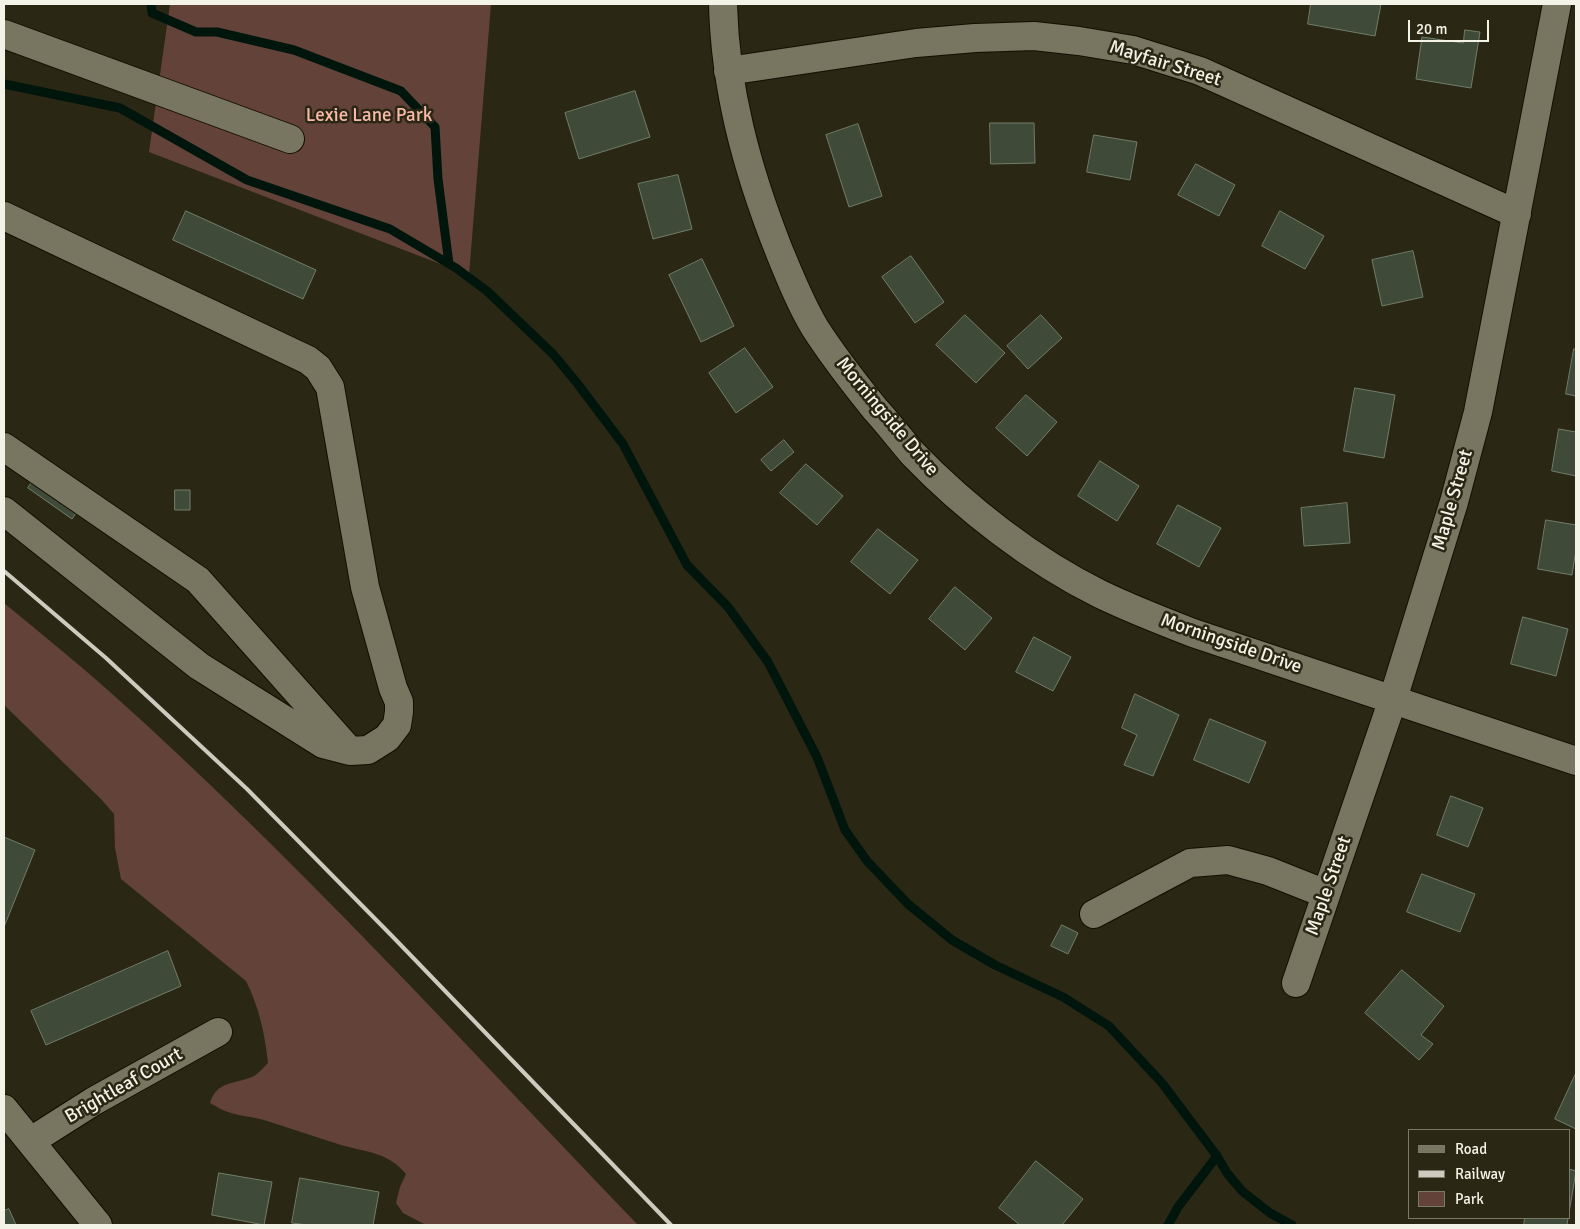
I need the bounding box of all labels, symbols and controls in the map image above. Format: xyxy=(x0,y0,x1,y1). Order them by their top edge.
scale bar xyxy=(1410,10,1491,42)
text: 20 m xyxy=(1416,20,1447,38)
street label: Mayfair Street xyxy=(1106,36,1224,92)
park label: Lexie Lane Park xyxy=(306,105,432,127)
street label: Morningside Drive xyxy=(831,353,943,481)
street label: Maple Street xyxy=(1428,447,1478,553)
street label: Morningside Drive xyxy=(1157,609,1305,679)
street label: Maple Street xyxy=(1301,833,1357,939)
street label: Brightleaf Court xyxy=(61,1043,187,1129)
legend xyxy=(1408,1129,1570,1219)
text: Road xyxy=(1455,1140,1487,1158)
text: Railway xyxy=(1455,1165,1505,1183)
text: Park xyxy=(1455,1190,1484,1208)

